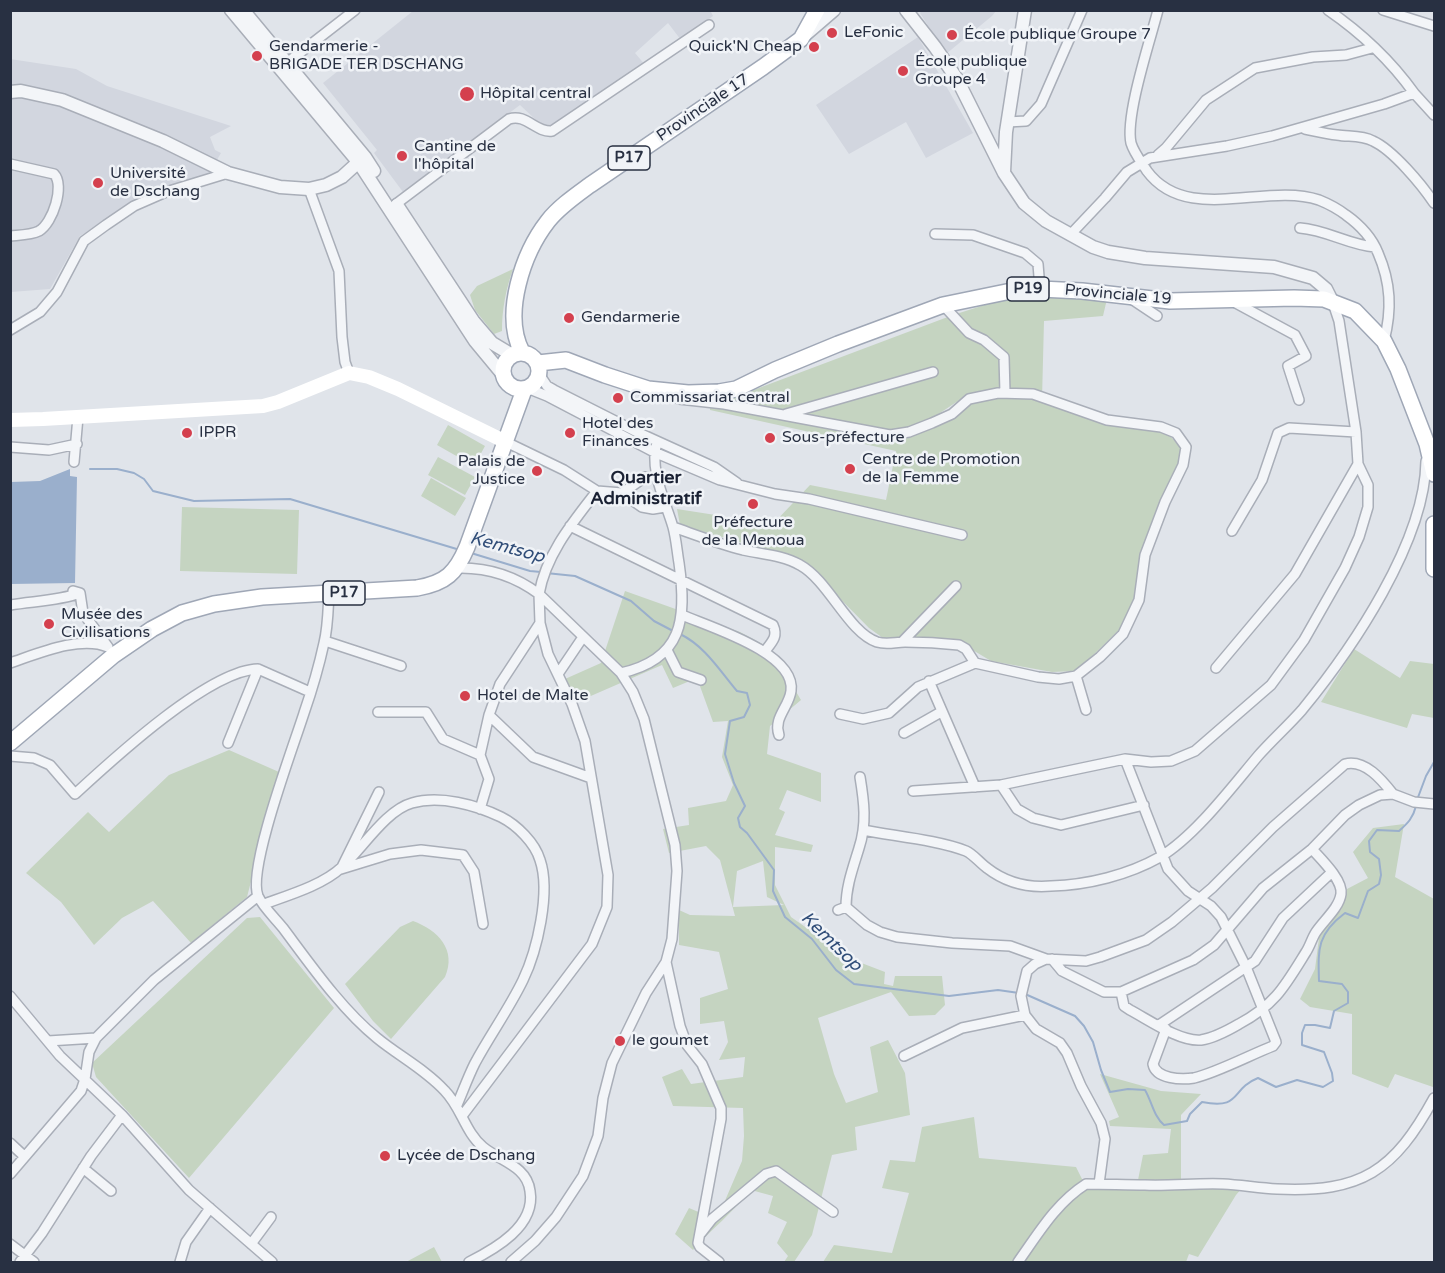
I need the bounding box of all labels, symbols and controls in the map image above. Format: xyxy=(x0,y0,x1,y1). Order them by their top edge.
place label: LeFonic xyxy=(844,23,903,43)
place label: École publique Groupe 7 xyxy=(964,25,1151,45)
marker: LeFonic xyxy=(825,26,839,40)
marker: École publique Groupe 7 xyxy=(945,28,959,42)
place label: Gendarmerie - BRIGADE TER DSCHANG xyxy=(269,37,464,75)
place label: Quick'N Cheap xyxy=(689,37,802,57)
marker: Quick'N Cheap xyxy=(807,40,821,54)
marker: Gendarmerie - BRIGADE TER DSCHANG xyxy=(250,49,264,63)
place label: École publique Groupe 4 xyxy=(915,52,1027,90)
marker: École publique Groupe 4 xyxy=(896,64,910,78)
street label: Provinciale 17 xyxy=(653,70,753,146)
place label: Hôpital central xyxy=(480,84,591,104)
marker: Hôpital central xyxy=(458,85,476,103)
place label: Cantine de l'hôpital xyxy=(414,137,496,175)
road number: P17 xyxy=(608,146,650,170)
marker: Cantine de l'hôpital xyxy=(395,149,409,163)
place label: Université de Dschang xyxy=(110,164,200,202)
marker: Université de Dschang xyxy=(91,176,105,190)
road number: P19 xyxy=(1007,277,1049,301)
street label: Provinciale 19 xyxy=(1064,281,1172,309)
place label: Gendarmerie xyxy=(581,308,680,328)
marker: Gendarmerie xyxy=(562,311,576,325)
place label: Commissariat central xyxy=(630,388,790,408)
marker: Commissariat central xyxy=(611,391,625,405)
place label: Hotel des Finances xyxy=(582,414,654,452)
place label: IPPR xyxy=(199,423,236,443)
marker: IPPR xyxy=(180,426,194,440)
marker: Hotel des Finances xyxy=(563,426,577,440)
place label: Sous-préfecture xyxy=(782,428,905,448)
marker: Sous-préfecture xyxy=(763,431,777,445)
place label: Centre de Promotion de la Femme xyxy=(862,450,1020,488)
place label: Palais de Justice xyxy=(458,452,525,490)
marker: Centre de Promotion de la Femme xyxy=(843,462,857,476)
marker: Palais de Justice xyxy=(530,464,544,478)
district label: Quartier Administratif xyxy=(590,467,702,510)
marker: Préfecture de la Menoua xyxy=(746,497,760,511)
place label: Préfecture de la Menoua xyxy=(702,513,804,551)
water label: Kemtsop xyxy=(467,528,547,568)
road number: P17 xyxy=(323,581,365,605)
place label: Musée des Civilisations xyxy=(61,605,150,643)
marker: Musée des Civilisations xyxy=(42,617,56,631)
place label: Hotel de Malte xyxy=(477,686,589,706)
marker: Hotel de Malte xyxy=(458,689,472,703)
water label: Kemtsop xyxy=(796,908,866,976)
place label: le goumet xyxy=(632,1031,709,1051)
marker: le goumet xyxy=(613,1034,627,1048)
place label: Lycée de Dschang xyxy=(397,1146,535,1166)
marker: Lycée de Dschang xyxy=(378,1149,392,1163)

